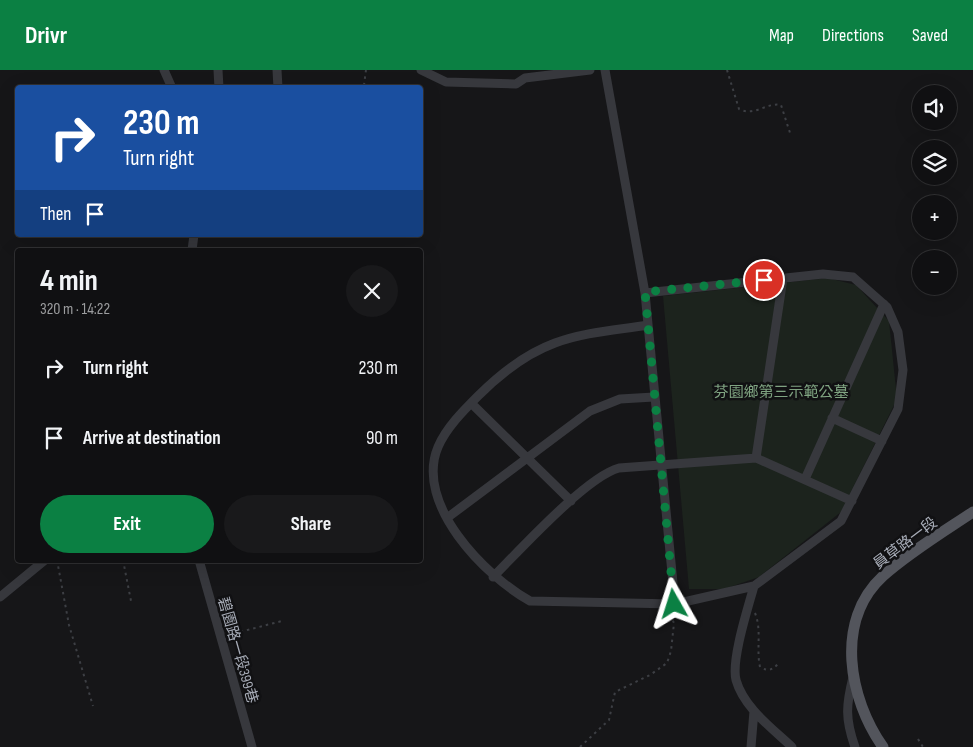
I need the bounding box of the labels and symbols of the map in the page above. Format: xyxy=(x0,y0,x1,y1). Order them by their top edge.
pin xyxy=(743,259,785,301)
park label: 芬園鄉第三示範公墓 xyxy=(713,383,849,402)
street label: 員草路一段 xyxy=(870,513,941,574)
position arrow xyxy=(647,577,699,629)
street label: 碧園路一段399巷 xyxy=(213,595,262,705)

